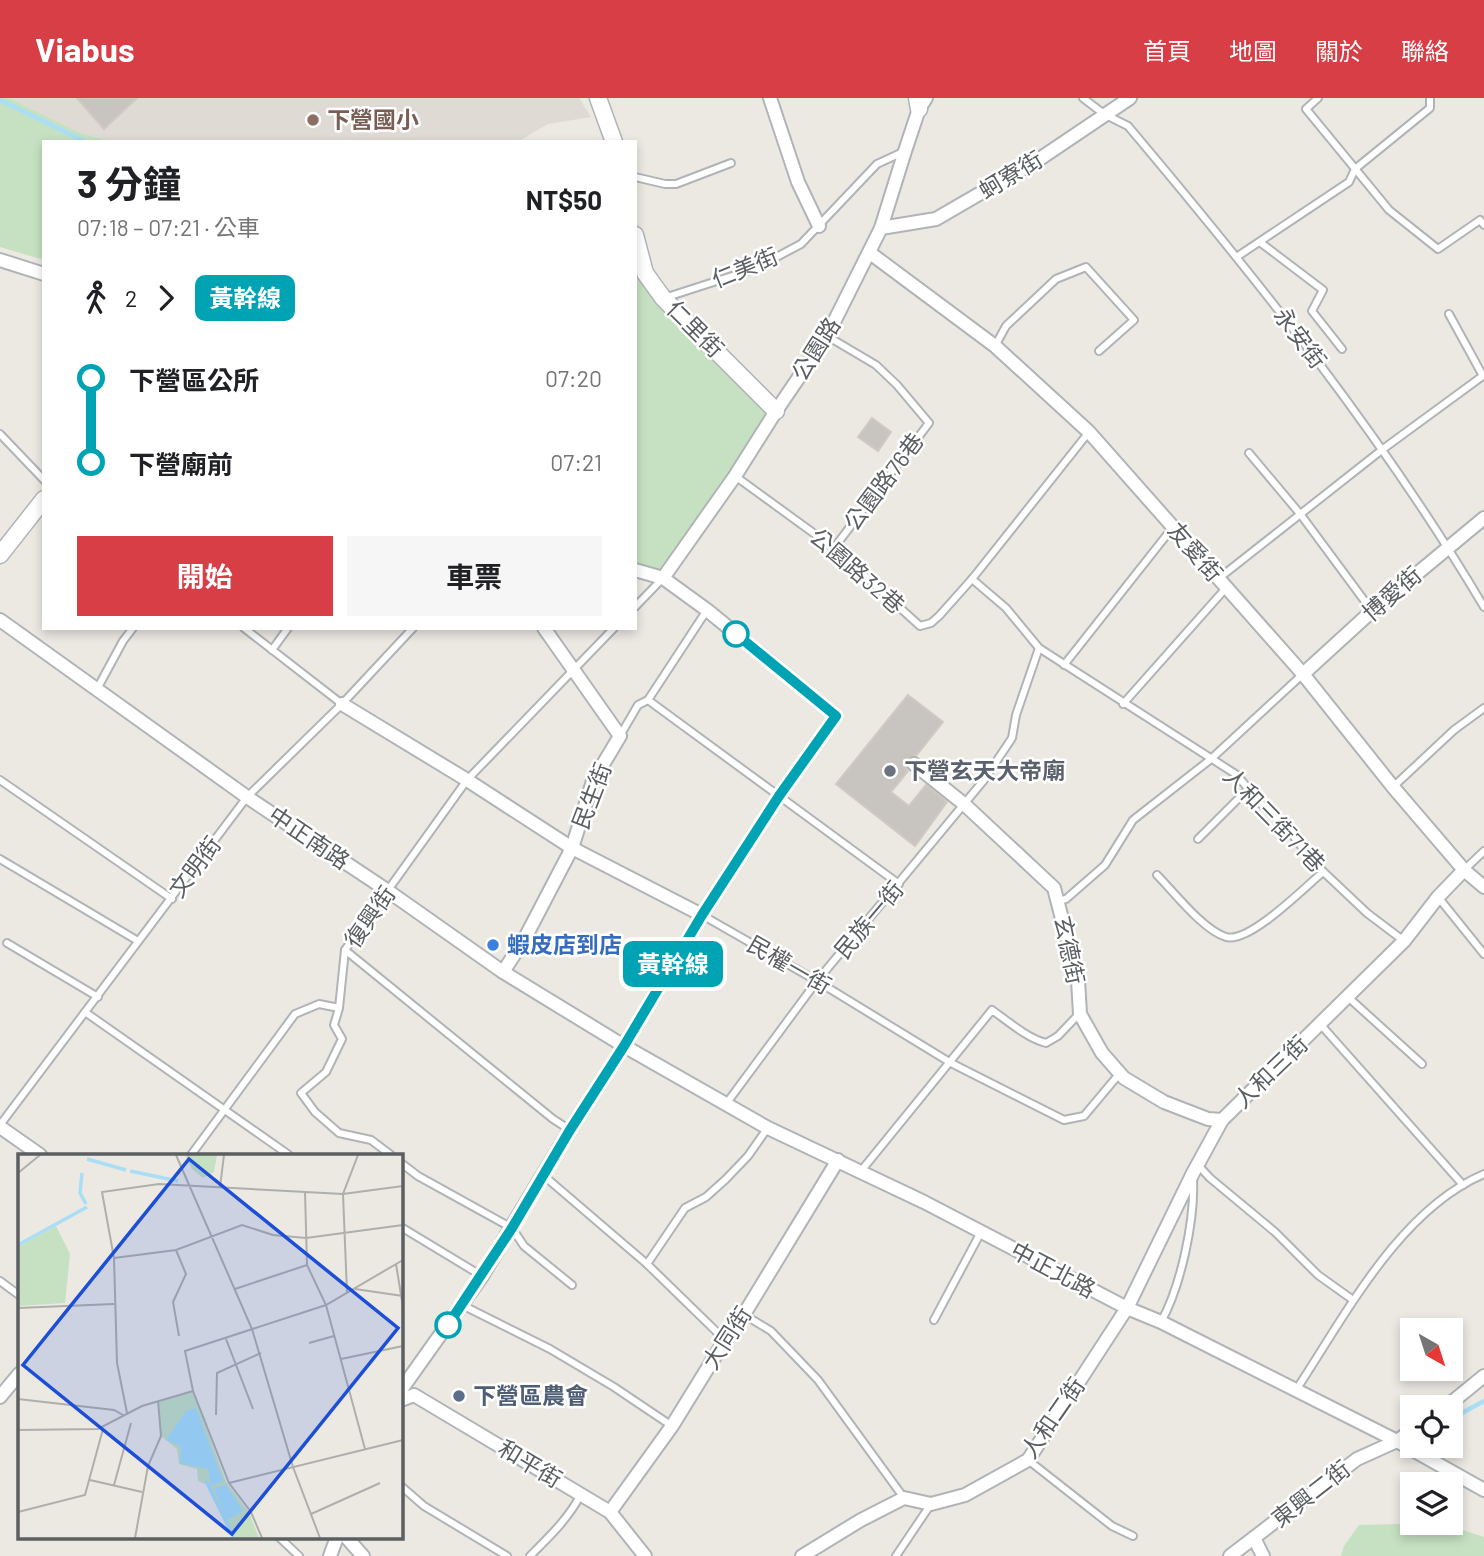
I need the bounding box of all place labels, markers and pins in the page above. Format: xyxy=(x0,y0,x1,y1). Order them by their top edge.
place label: 下營國小 xyxy=(327,105,419,133)
marker: 下營國小 xyxy=(305,112,321,128)
unlabelled marker xyxy=(723,621,749,647)
place label: 下營玄天大帝廟 xyxy=(904,756,1065,784)
marker: 下營玄天大帝廟 xyxy=(882,763,898,779)
place label: 蝦皮店到店 xyxy=(507,930,622,958)
marker: 蝦皮店到店 xyxy=(485,937,501,953)
unlabelled marker xyxy=(435,1312,461,1338)
place label: 下營區農會 xyxy=(473,1381,588,1409)
marker: 下營區農會 xyxy=(451,1388,467,1404)

